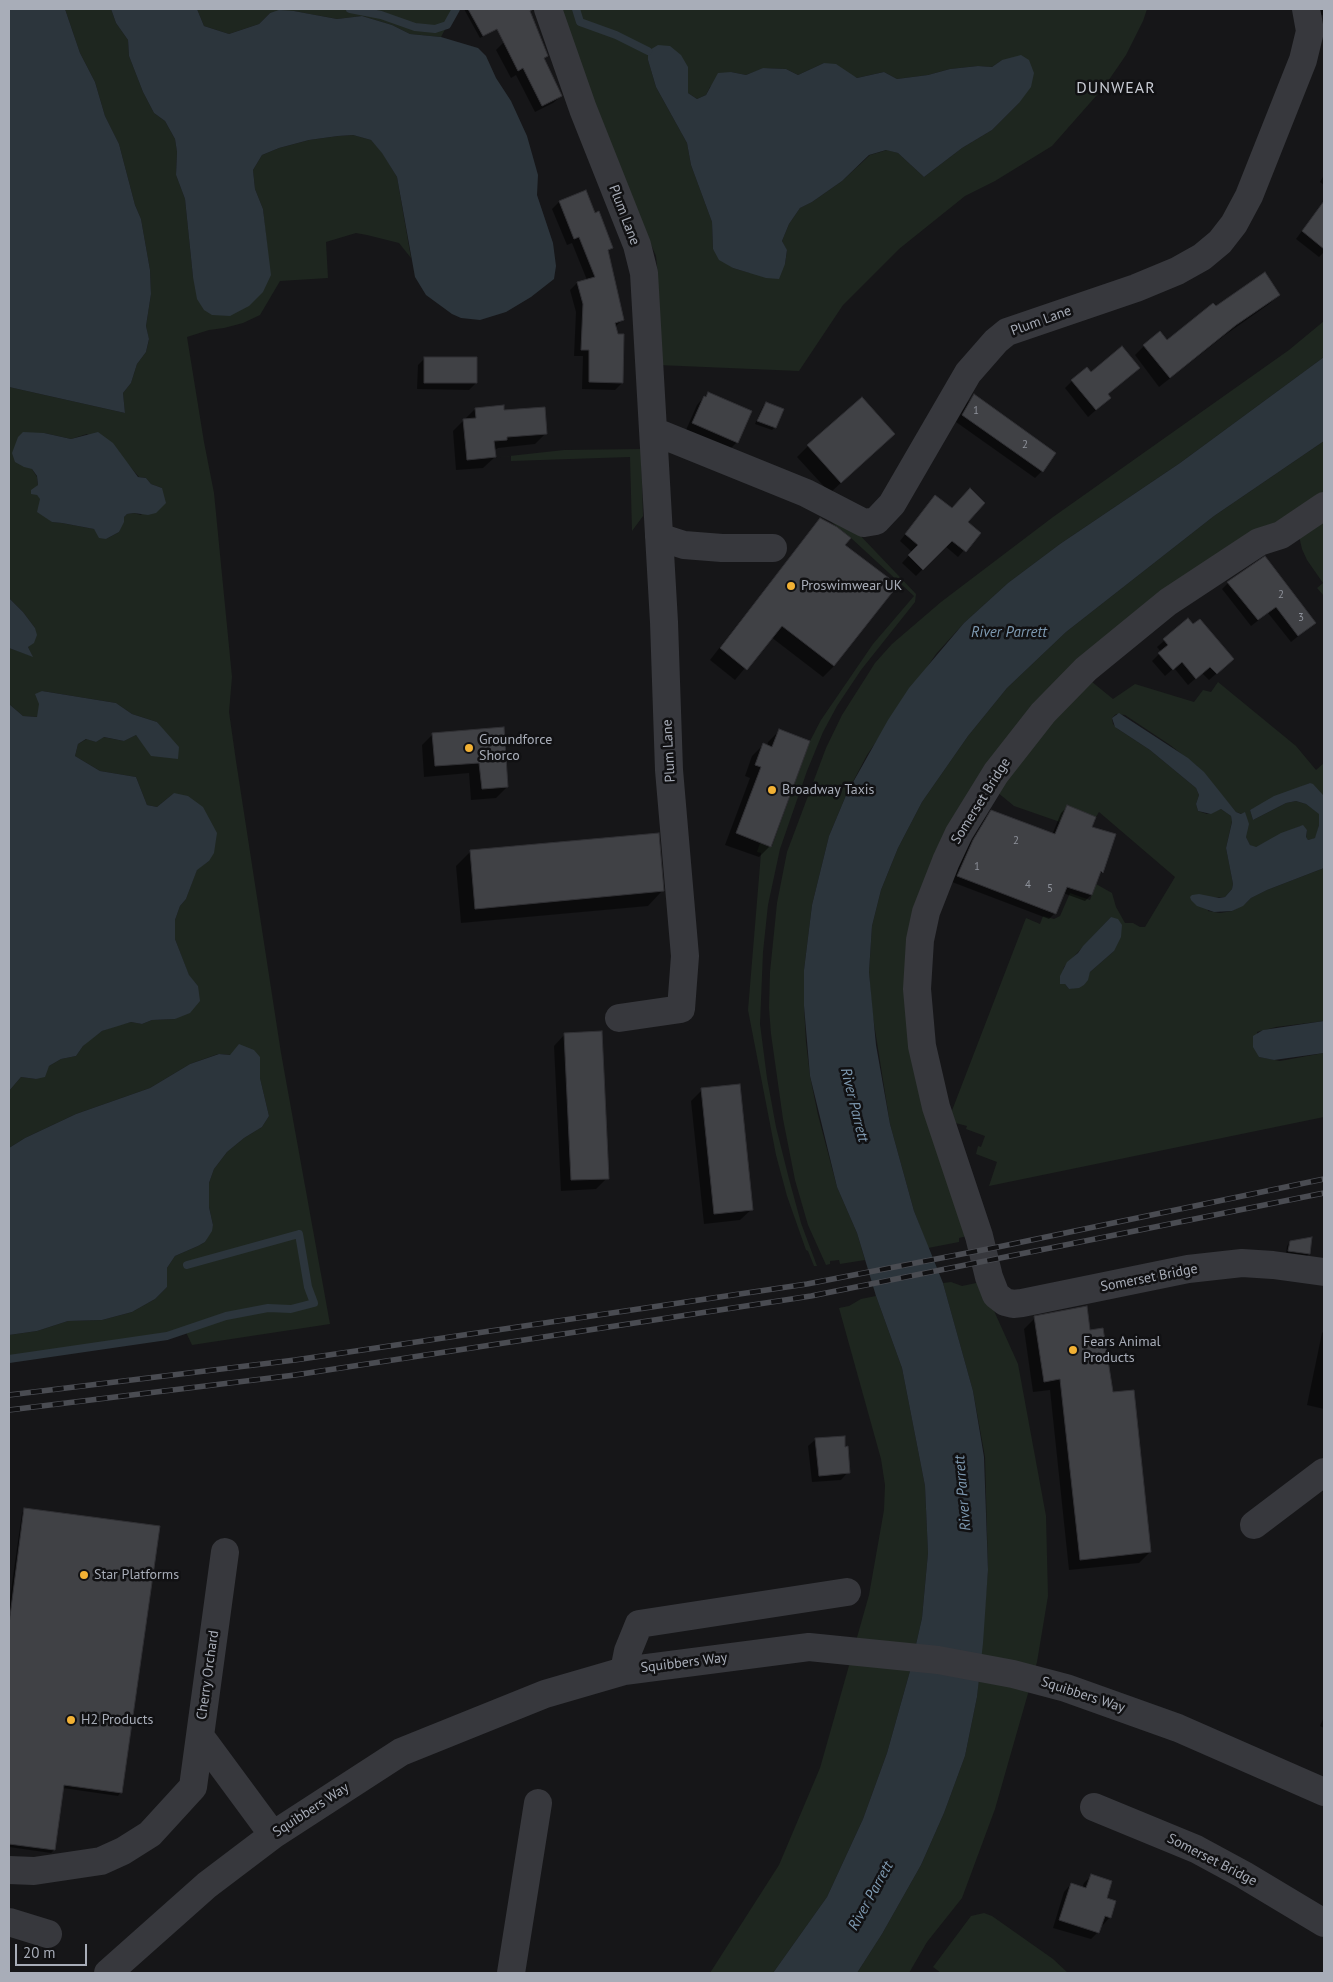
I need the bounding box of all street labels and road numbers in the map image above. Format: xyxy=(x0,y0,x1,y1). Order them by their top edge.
street label: Plum Lane xyxy=(605,182,643,248)
street label: Plum Lane xyxy=(1008,302,1074,340)
street label: Plum Lane xyxy=(659,719,679,783)
street label: Somerset Bridge xyxy=(948,755,1014,847)
street label: Somerset Bridge xyxy=(1099,1260,1199,1296)
street label: Cherry Orchard xyxy=(193,1629,223,1721)
street label: Squibbers Way xyxy=(640,1649,728,1677)
street label: Squibbers Way xyxy=(1039,1674,1127,1716)
street label: Squibbers Way xyxy=(270,1779,352,1841)
street label: Somerset Bridge xyxy=(1164,1830,1260,1890)

